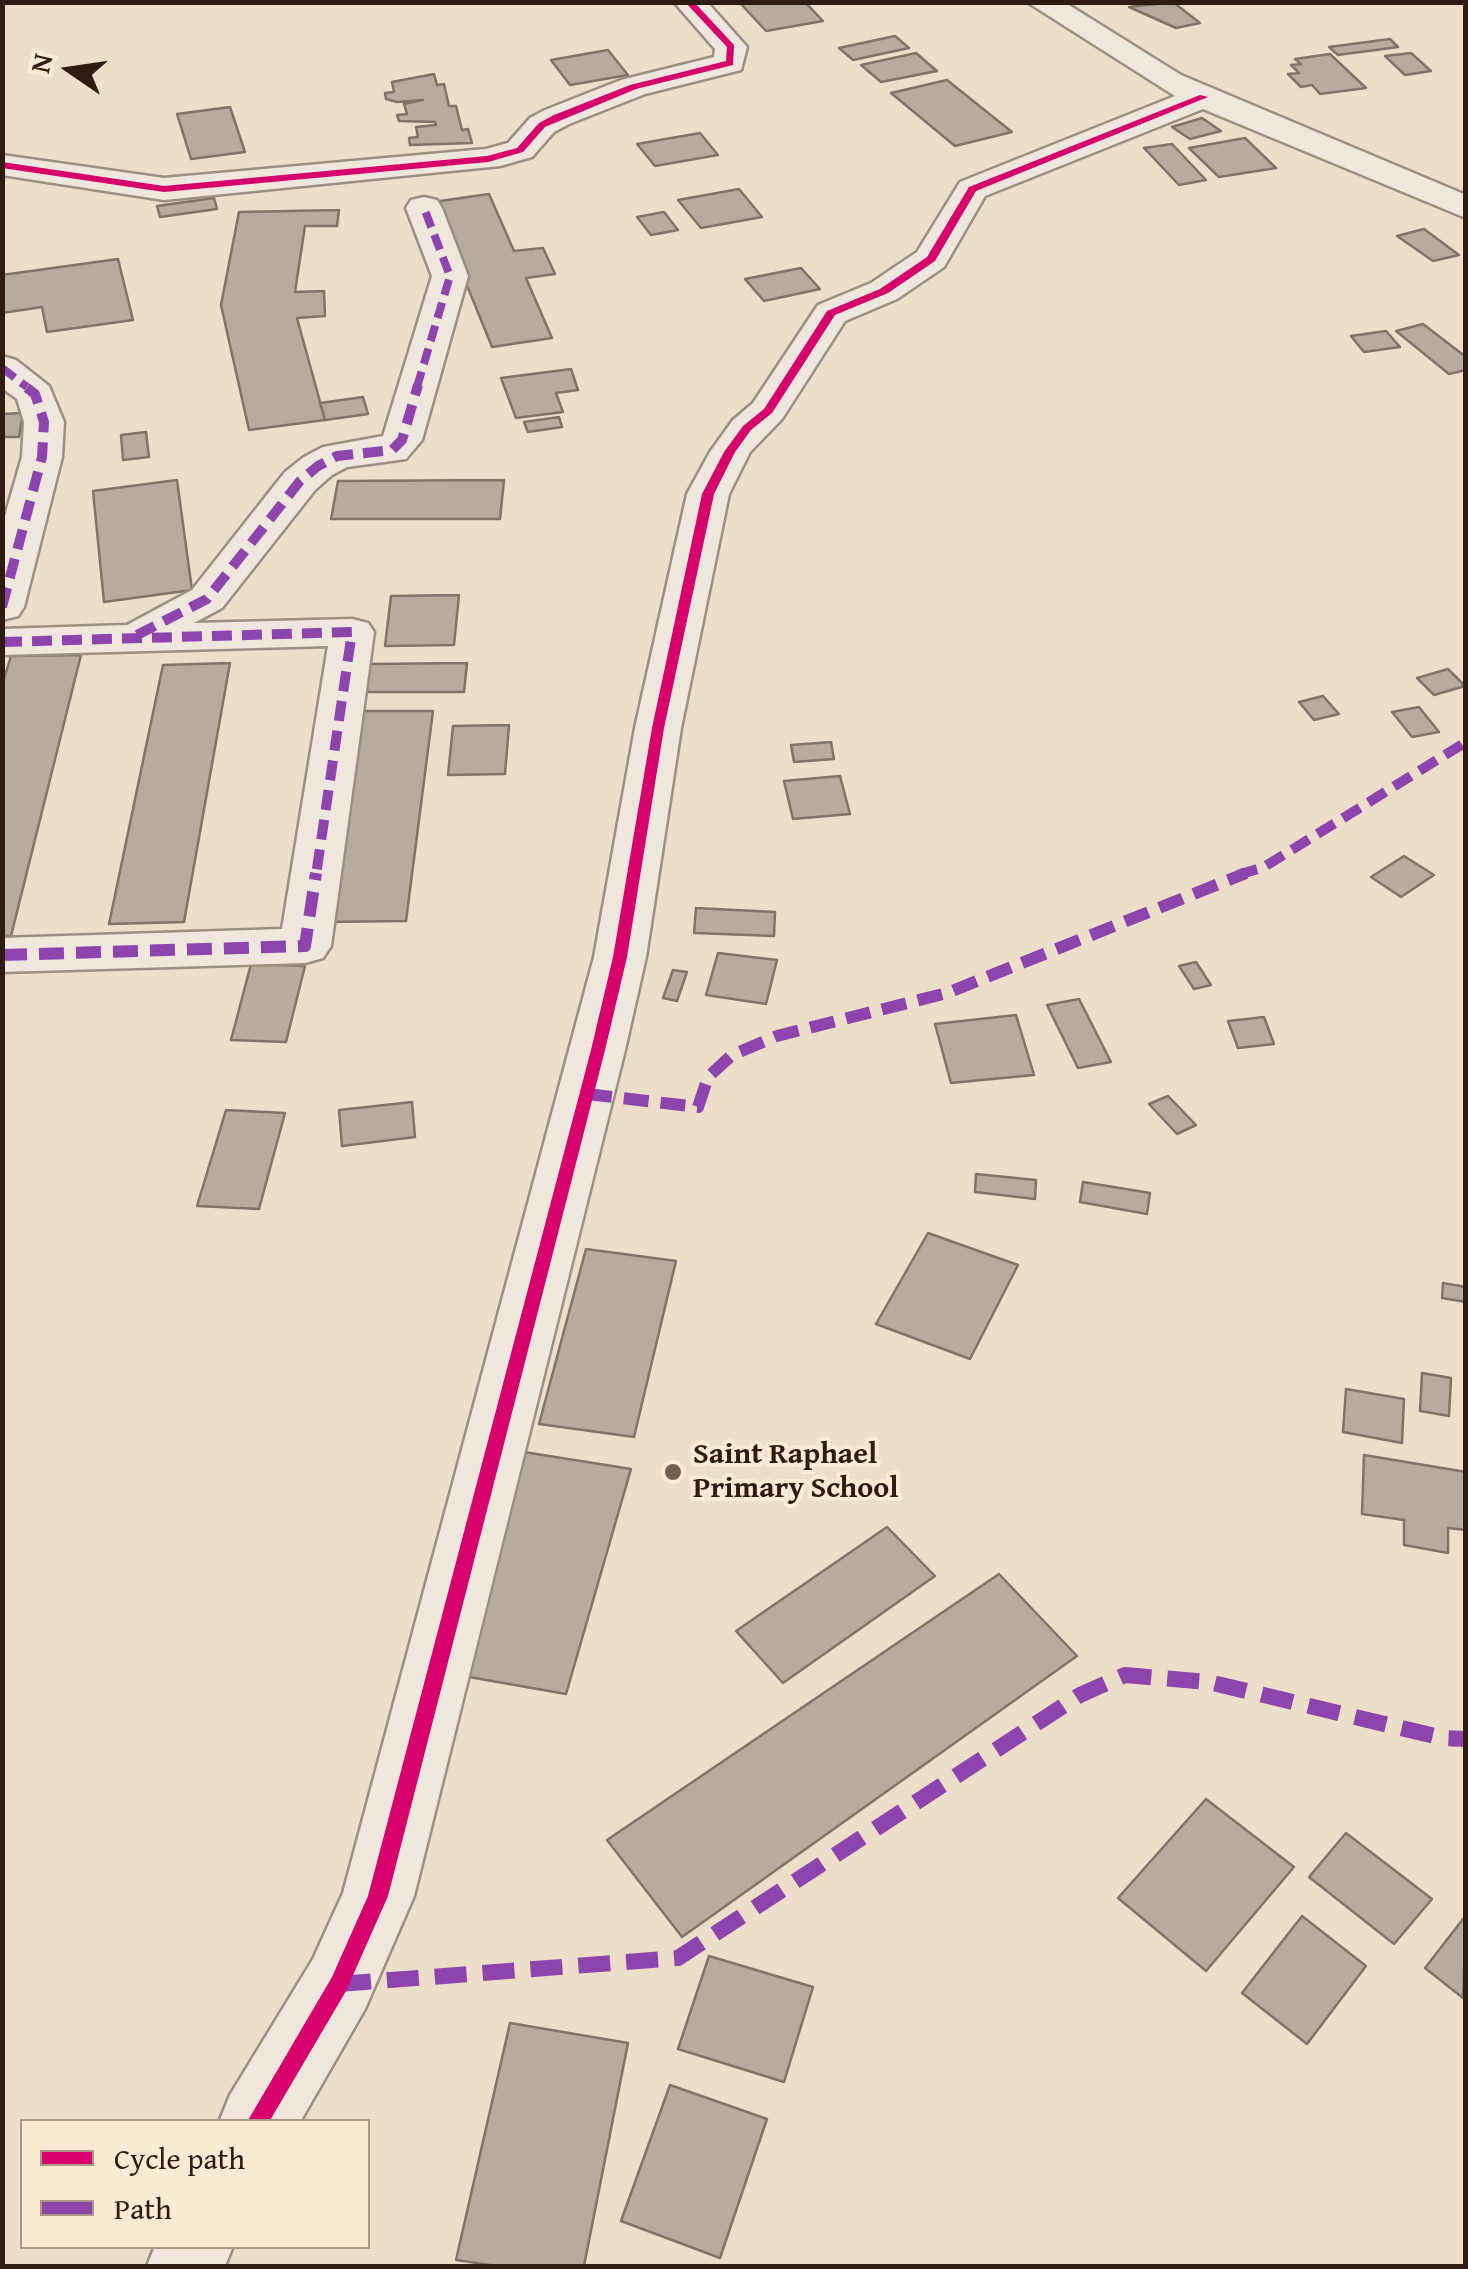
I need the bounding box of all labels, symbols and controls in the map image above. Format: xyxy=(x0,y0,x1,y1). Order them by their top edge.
north arrow xyxy=(20,20,120,120)
text: N xyxy=(18,49,62,77)
place label: Saint Raphael Primary School xyxy=(693,1437,898,1508)
marker: Saint Raphael Primary School xyxy=(662,1461,684,1483)
legend xyxy=(20,2119,370,2249)
text: Cycle path xyxy=(114,2136,245,2180)
text: Path xyxy=(114,2186,172,2230)

